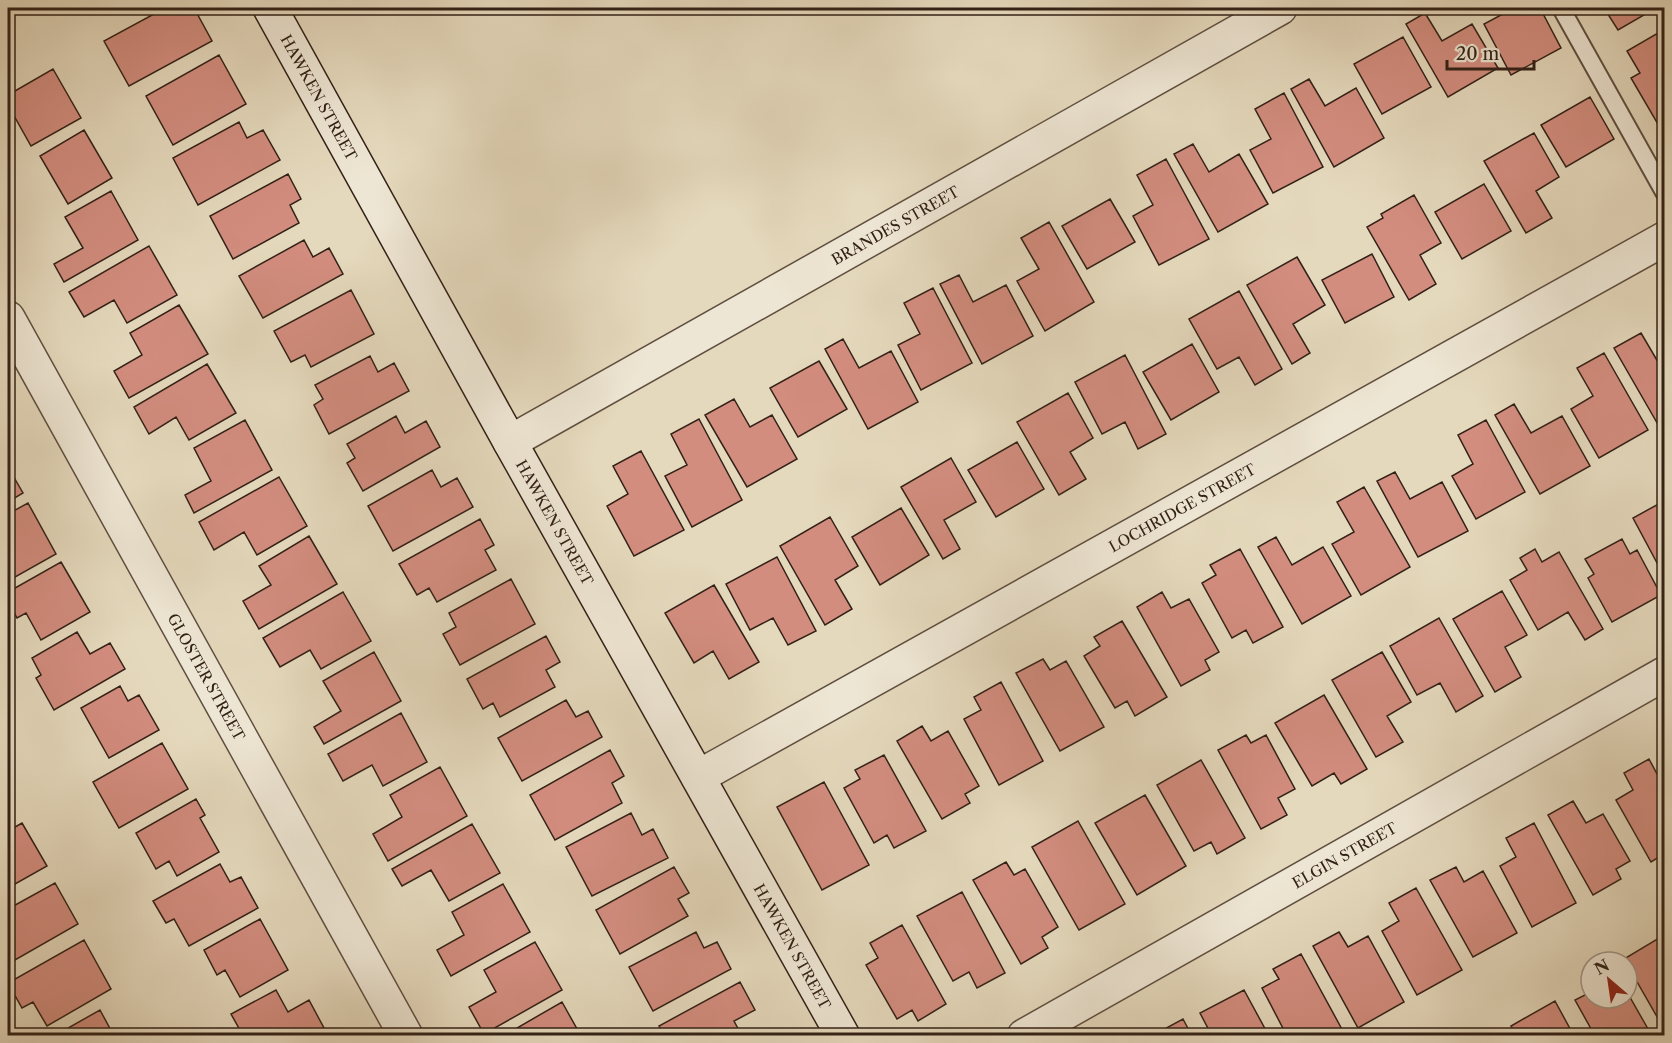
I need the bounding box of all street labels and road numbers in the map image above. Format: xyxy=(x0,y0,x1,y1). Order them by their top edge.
street label: HAWKEN STREET xyxy=(277,31,362,164)
street label: BRANDES STREET xyxy=(828,181,963,268)
street label: HAWKEN STREET xyxy=(512,456,598,589)
street label: LOCHRIDGE STREET xyxy=(1105,459,1259,556)
street label: GLOSTER STREET xyxy=(164,610,250,744)
street label: ELGIN STREET xyxy=(1289,817,1401,892)
street label: HAWKEN STREET xyxy=(750,880,836,1013)

